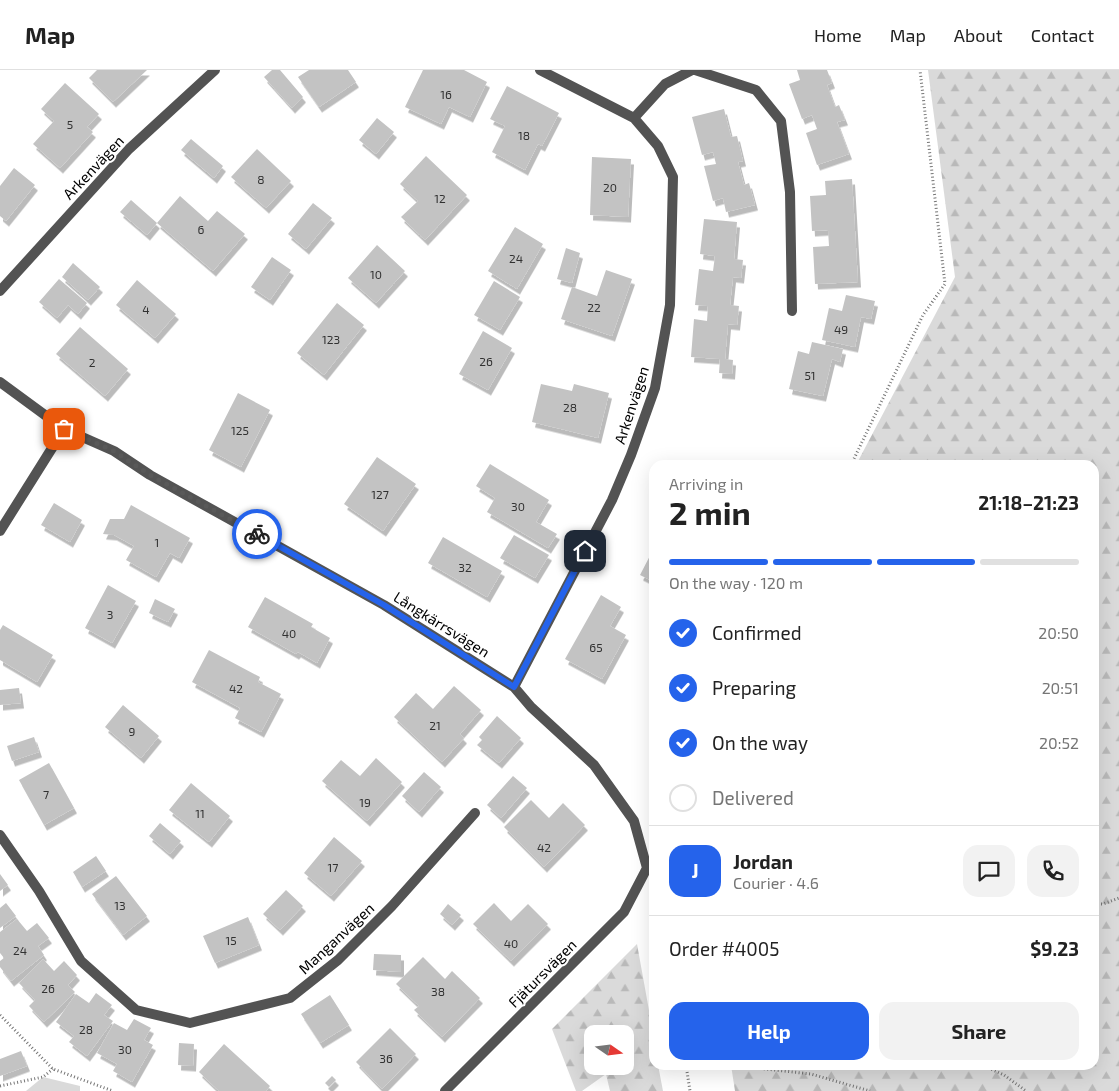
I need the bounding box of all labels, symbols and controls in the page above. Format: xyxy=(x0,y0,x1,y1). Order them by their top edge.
text: Map xyxy=(25,20,75,49)
text: Home xyxy=(814,24,862,46)
text: Map xyxy=(890,24,926,46)
text: About xyxy=(954,24,1003,46)
text: Contact xyxy=(1031,24,1094,46)
house number: 16 xyxy=(440,87,452,101)
house number: 5 xyxy=(67,117,73,131)
house number: 18 xyxy=(518,128,530,142)
street label: Arkenvägen xyxy=(59,131,127,203)
house number: 8 xyxy=(257,172,265,186)
house number: 20 xyxy=(603,180,617,194)
house number: 12 xyxy=(434,191,446,205)
house number: 6 xyxy=(198,222,205,236)
house number: 24 xyxy=(509,251,523,265)
house number: 10 xyxy=(370,267,382,281)
house number: 22 xyxy=(587,300,601,314)
house number: 4 xyxy=(142,302,150,316)
house number: 49 xyxy=(834,322,848,336)
house number: 123 xyxy=(322,332,340,346)
house number: 26 xyxy=(479,354,493,368)
house number: 2 xyxy=(89,355,96,369)
street label: Arkenvägen xyxy=(610,364,652,446)
house number: 51 xyxy=(804,368,816,382)
house number: 28 xyxy=(563,400,577,414)
pin xyxy=(43,408,85,450)
icon: bag xyxy=(50,415,78,443)
house number: 125 xyxy=(231,423,249,437)
text: Arriving in xyxy=(669,474,743,493)
house number: 127 xyxy=(371,487,389,501)
text: 21:18–21:23 xyxy=(978,491,1079,514)
text: 2 min xyxy=(669,493,751,531)
house number: 30 xyxy=(511,499,525,513)
courier xyxy=(232,509,282,559)
icon: bike xyxy=(243,520,271,548)
pin xyxy=(564,530,606,572)
house number: 1 xyxy=(155,535,159,549)
icon: home xyxy=(571,537,599,565)
house number: 32 xyxy=(458,560,472,574)
text: On the way · 120 m xyxy=(669,573,803,592)
street label: Långkärrsvägen xyxy=(391,587,493,661)
house number: 3 xyxy=(107,607,113,621)
icon: check xyxy=(669,619,697,647)
text: Confirmed xyxy=(712,621,802,644)
text: 20:50 xyxy=(1038,623,1079,642)
house number: 40 xyxy=(282,626,296,640)
house number: 65 xyxy=(589,640,603,654)
icon: check xyxy=(669,674,697,702)
text: Preparing xyxy=(712,676,796,699)
text: 20:51 xyxy=(1042,678,1079,697)
house number: 42 xyxy=(229,681,243,695)
house number: 21 xyxy=(429,718,441,732)
house number: 9 xyxy=(129,724,136,738)
icon: check xyxy=(669,729,697,757)
text: On the way xyxy=(712,731,808,754)
text: 20:52 xyxy=(1039,733,1079,752)
text: Delivered xyxy=(712,786,794,809)
house number: 7 xyxy=(43,787,49,801)
house number: 19 xyxy=(359,795,371,809)
house number: 11 xyxy=(195,806,205,820)
house number: 42 xyxy=(537,840,551,854)
button: chat xyxy=(963,845,1015,897)
button: phone xyxy=(1027,845,1079,897)
text: Jordan xyxy=(733,850,793,873)
text: J xyxy=(691,859,699,882)
house number: 17 xyxy=(328,860,338,874)
text: Courier · 4.6 xyxy=(733,873,819,892)
house number: 13 xyxy=(114,898,126,912)
street label: Manganvägen xyxy=(295,898,377,978)
house number: 15 xyxy=(225,933,237,947)
street label: Fjätursvägen xyxy=(504,935,581,1012)
house number: 40 xyxy=(504,936,518,950)
text: Order #4005 xyxy=(669,937,779,960)
text: $9.23 xyxy=(1030,937,1079,960)
house number: 24 xyxy=(13,943,27,957)
house number: 26 xyxy=(41,981,55,995)
house number: 38 xyxy=(431,984,445,998)
button: Help xyxy=(669,1002,869,1060)
button: Share xyxy=(879,1002,1079,1060)
house number: 28 xyxy=(79,1022,93,1036)
north arrow xyxy=(584,1025,634,1075)
map controls xyxy=(584,1025,634,1075)
house number: 30 xyxy=(118,1042,132,1056)
house number: 36 xyxy=(379,1051,393,1065)

